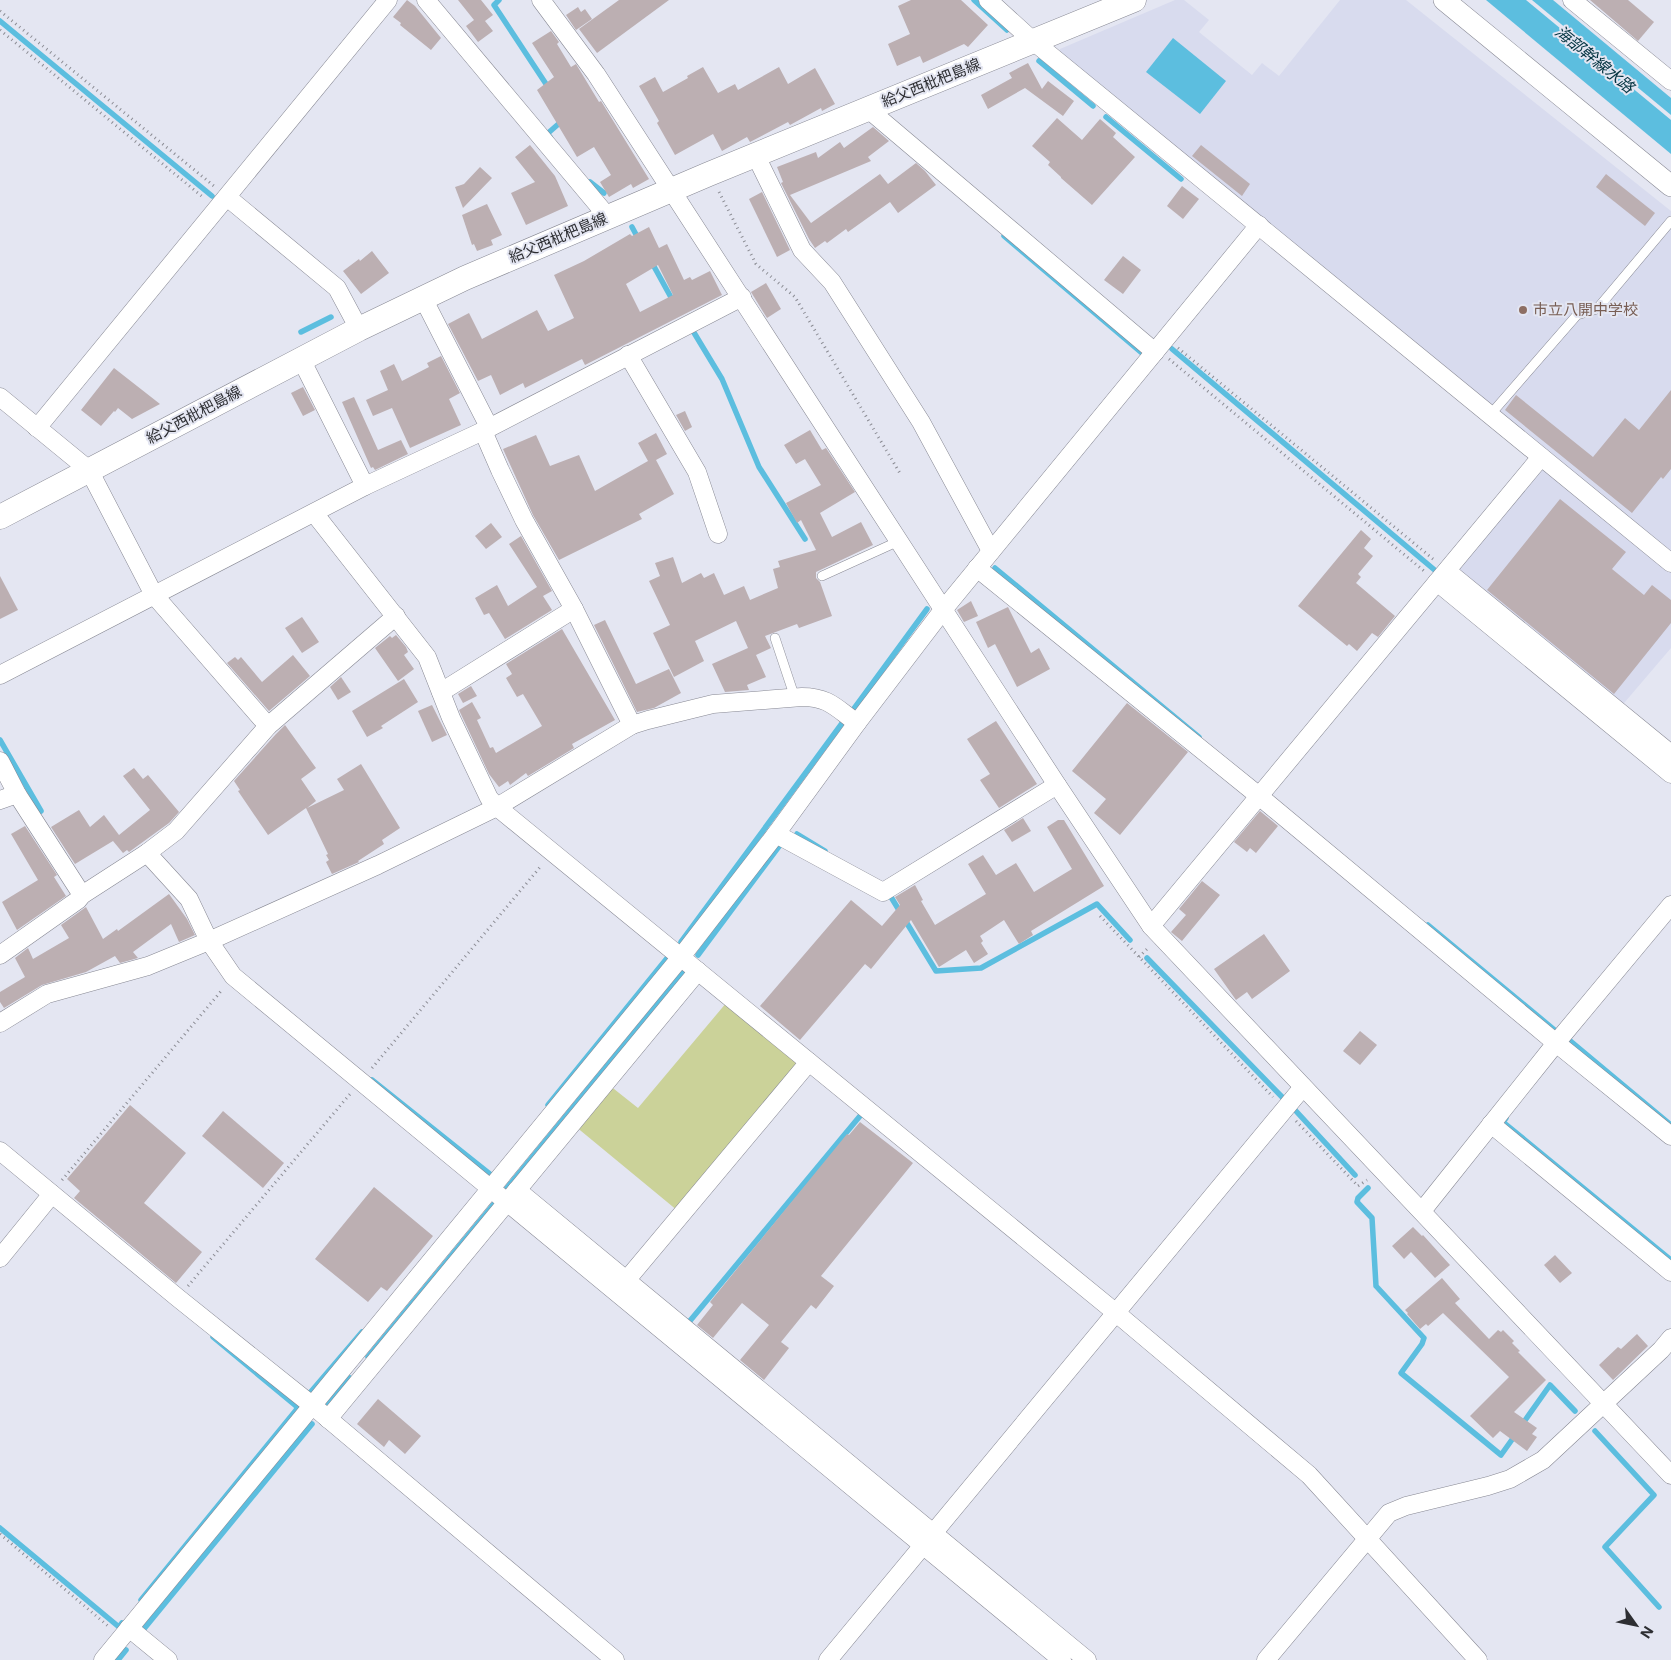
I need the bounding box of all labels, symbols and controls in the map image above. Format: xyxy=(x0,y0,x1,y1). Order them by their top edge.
water label: 海部幹線水路 xyxy=(1551,21,1640,98)
street label: 給父西枇杷島線 xyxy=(879,54,983,111)
street label: 給父西枇杷島線 xyxy=(506,208,610,267)
place label: 市立八開中学校 xyxy=(1533,300,1638,319)
marker: 市立八開中学校 xyxy=(1517,304,1529,316)
street label: 給父西枇杷島線 xyxy=(143,382,245,448)
north arrow xyxy=(1611,1600,1661,1650)
text: N xyxy=(1637,1623,1657,1641)

